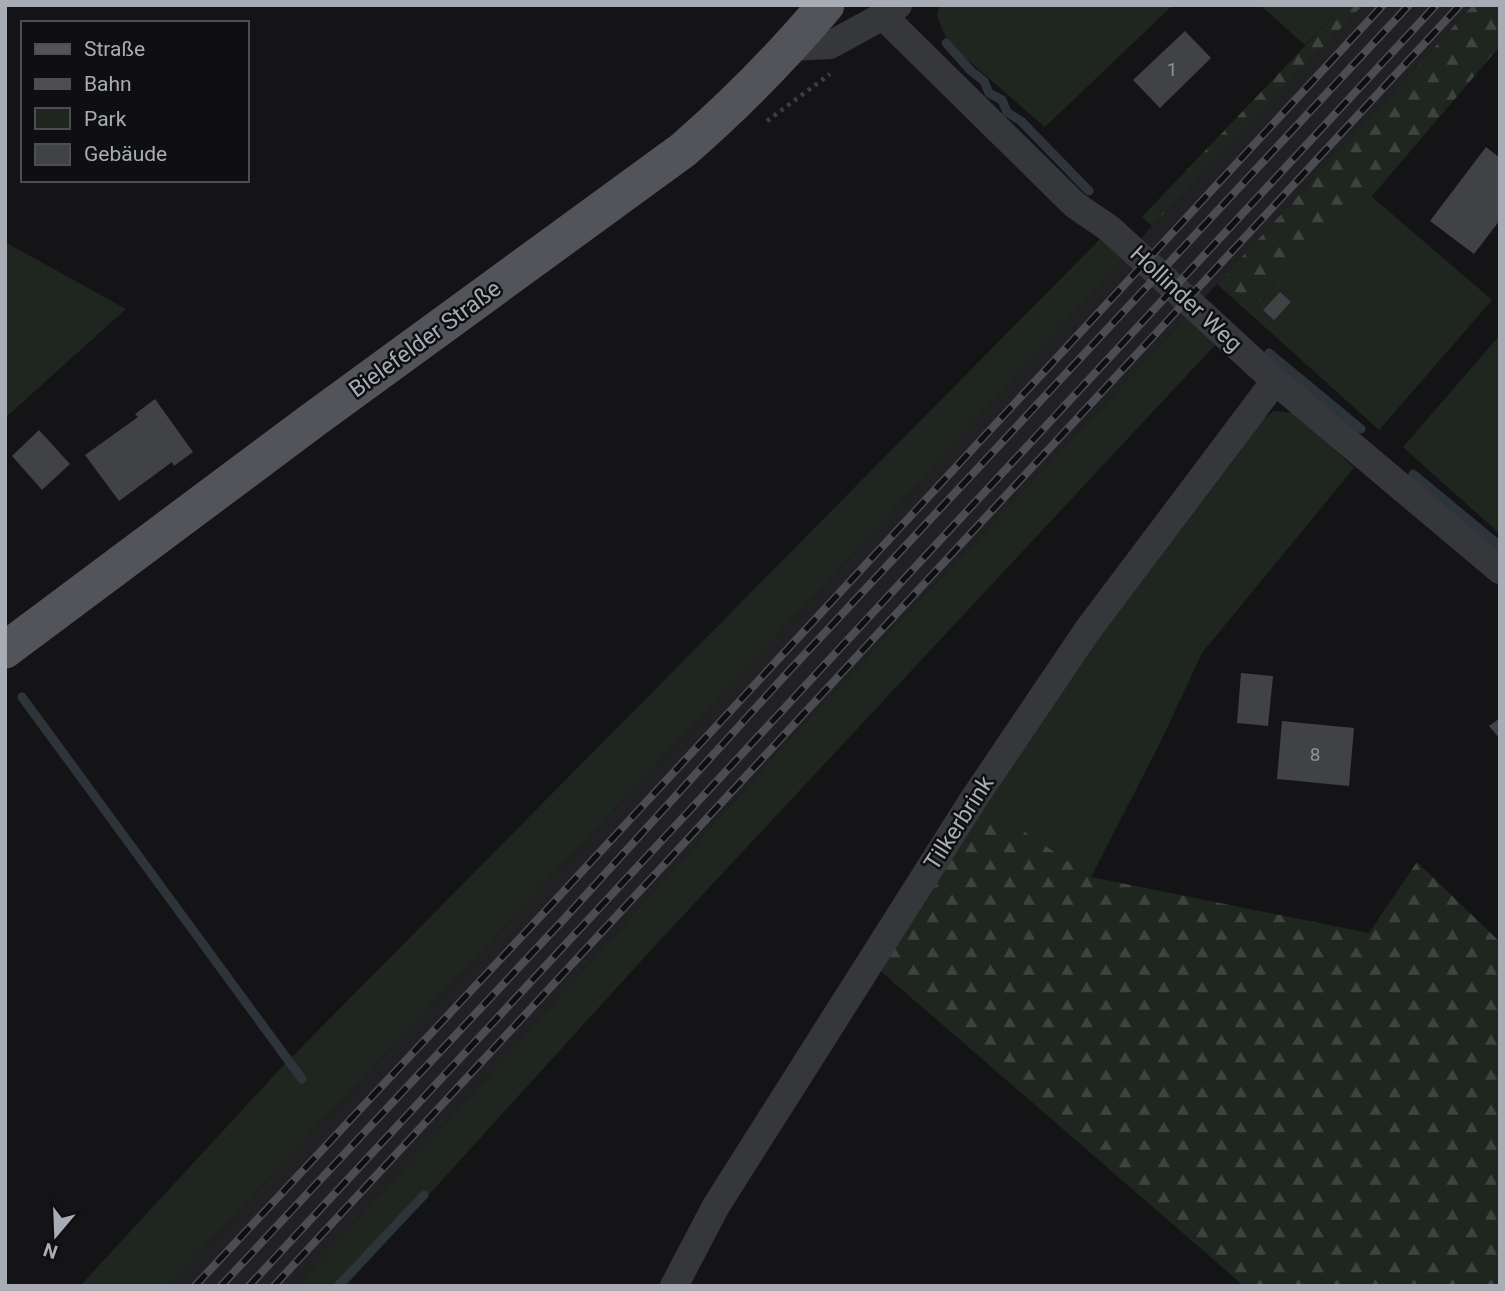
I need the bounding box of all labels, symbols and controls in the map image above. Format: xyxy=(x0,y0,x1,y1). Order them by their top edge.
legend xyxy=(21,21,248,182)
text: Straße xyxy=(84,37,145,61)
house number: 1 xyxy=(1167,58,1177,81)
text: Bahn xyxy=(84,72,132,96)
text: Park xyxy=(84,107,127,131)
text: Gebäude xyxy=(84,142,167,166)
street label: Hollinder Weg xyxy=(1125,240,1247,358)
street label: Bielefelder Straße xyxy=(344,275,506,403)
house number: 8 xyxy=(1310,743,1320,766)
street label: Tilkerbrink xyxy=(919,770,1000,875)
north arrow xyxy=(21,1200,91,1270)
text: N xyxy=(41,1238,61,1264)

